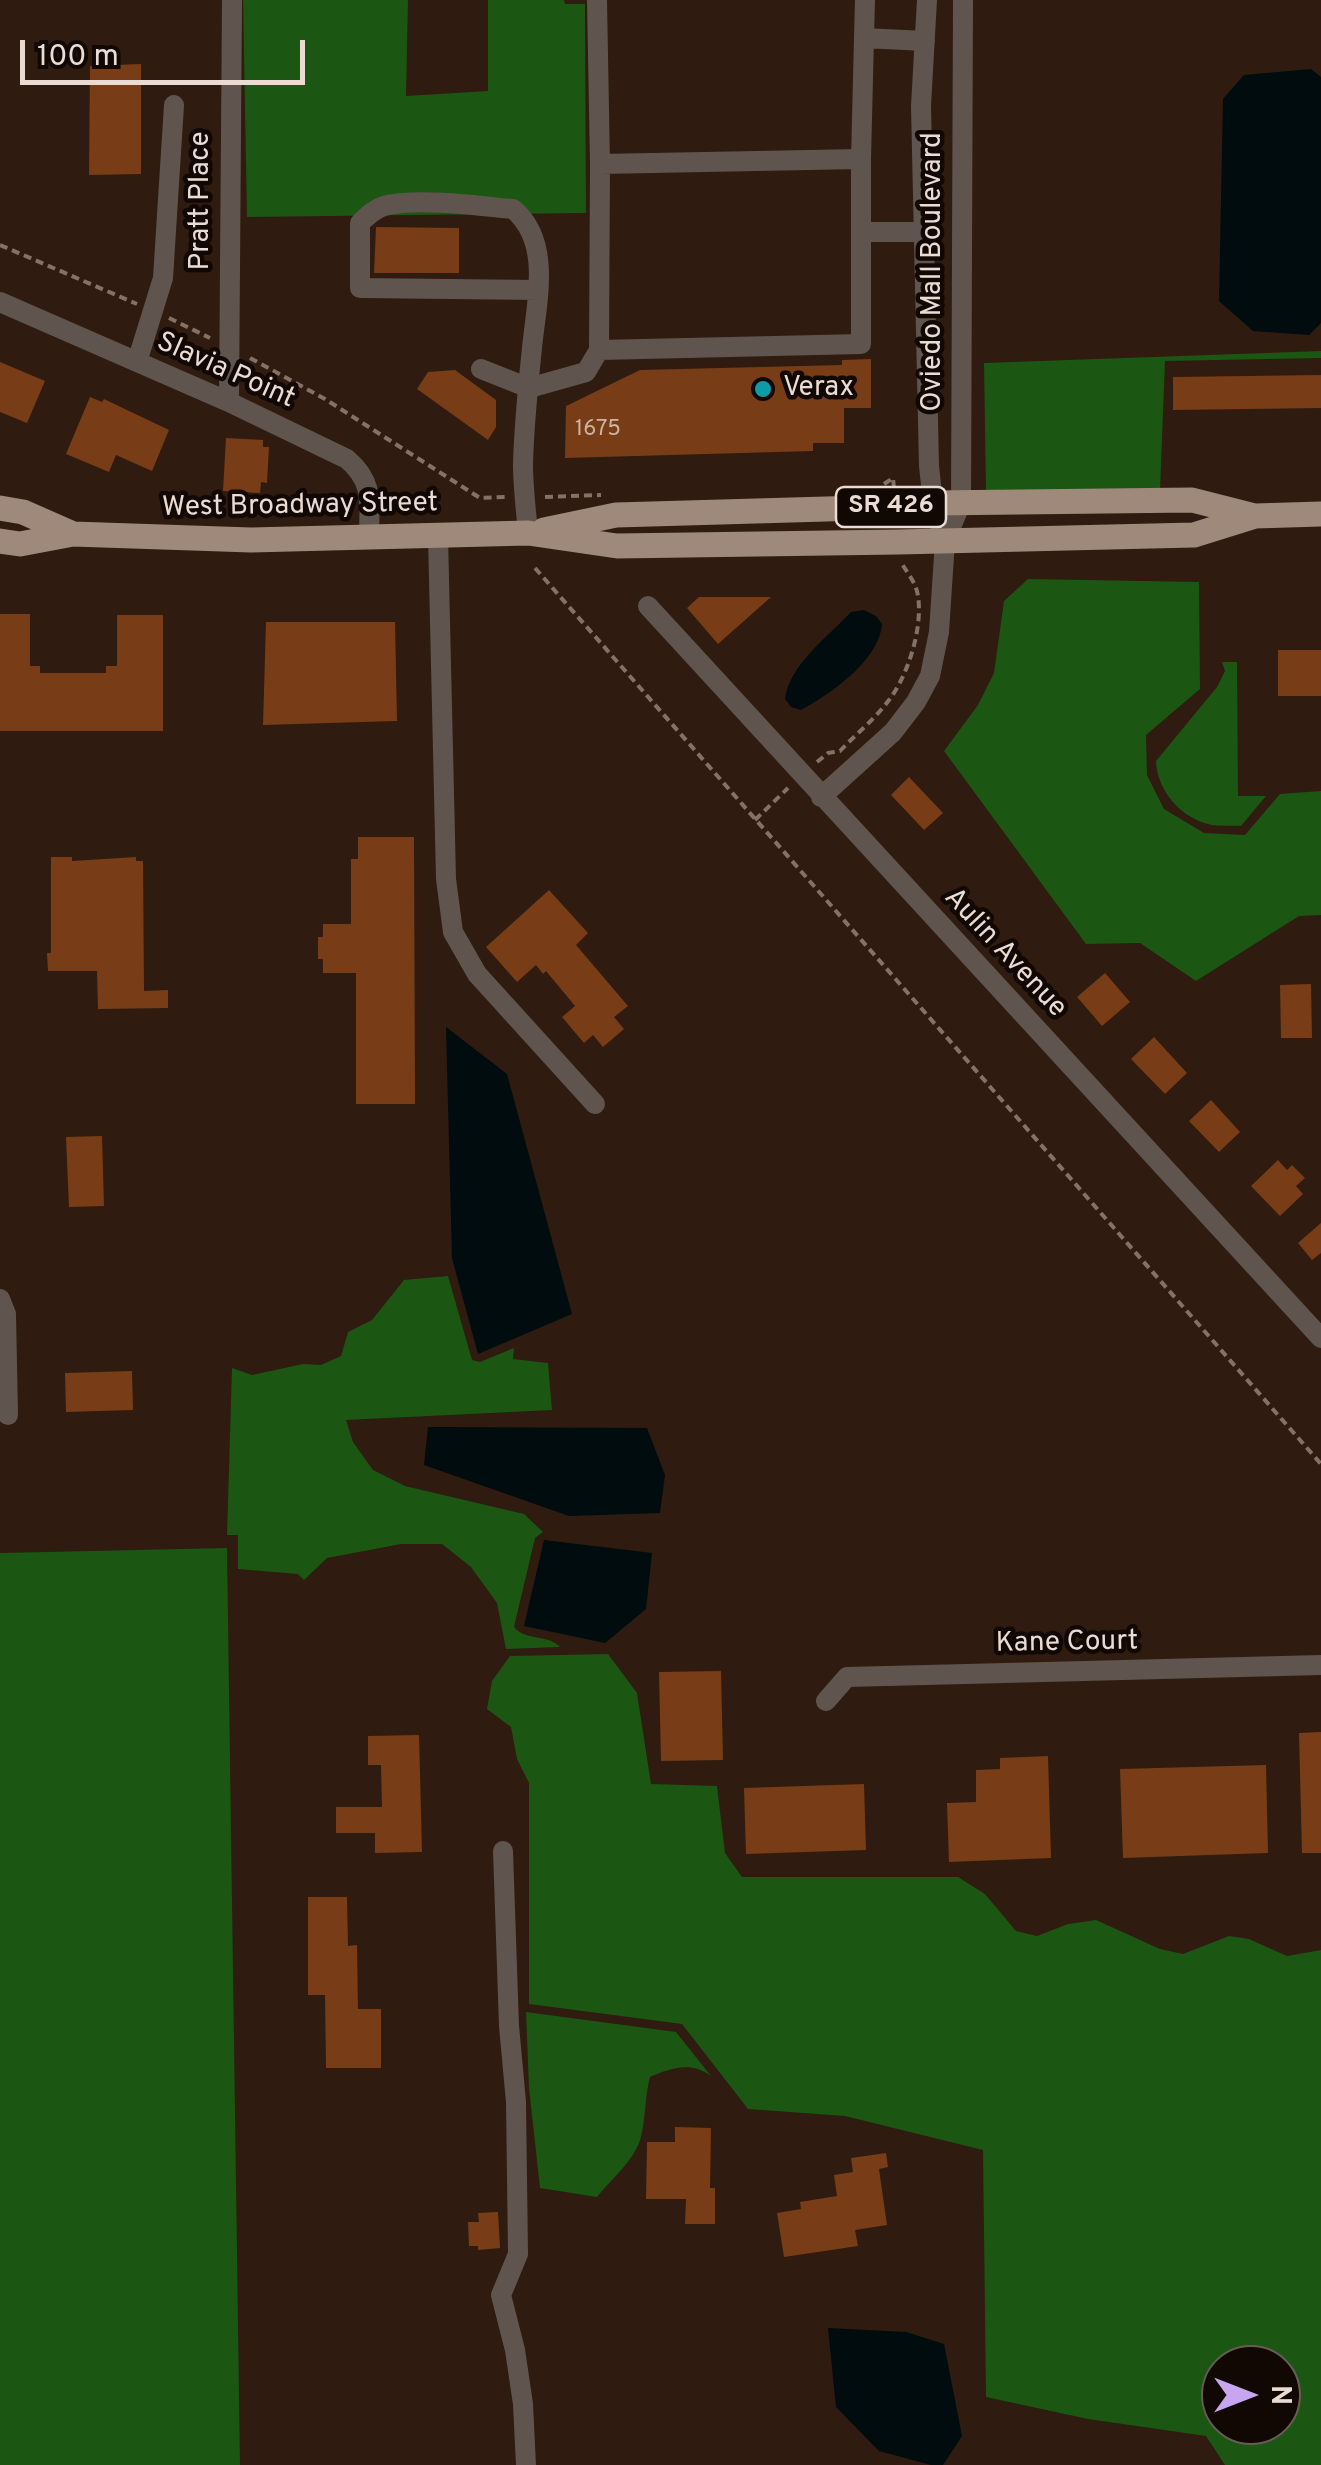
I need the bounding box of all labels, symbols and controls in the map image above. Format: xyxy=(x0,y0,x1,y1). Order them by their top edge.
scale bar xyxy=(25,20,310,82)
text: 100 m xyxy=(37,39,119,76)
street label: Pratt Place xyxy=(185,131,219,271)
street label: Oviedo Mall Boulevard xyxy=(917,132,951,412)
street label: Slavia Point xyxy=(151,327,299,417)
place label: Verax xyxy=(783,372,854,406)
marker: Verax xyxy=(752,378,774,400)
house number: 1675 xyxy=(575,418,621,444)
road number: SR 426 xyxy=(836,487,946,527)
street label: West Broadway Street xyxy=(162,488,438,526)
street label: Aulin Avenue xyxy=(935,882,1073,1026)
street label: Kane Court xyxy=(995,1626,1139,1662)
north arrow xyxy=(1201,2345,1301,2445)
text: N xyxy=(1261,2385,1297,2405)

